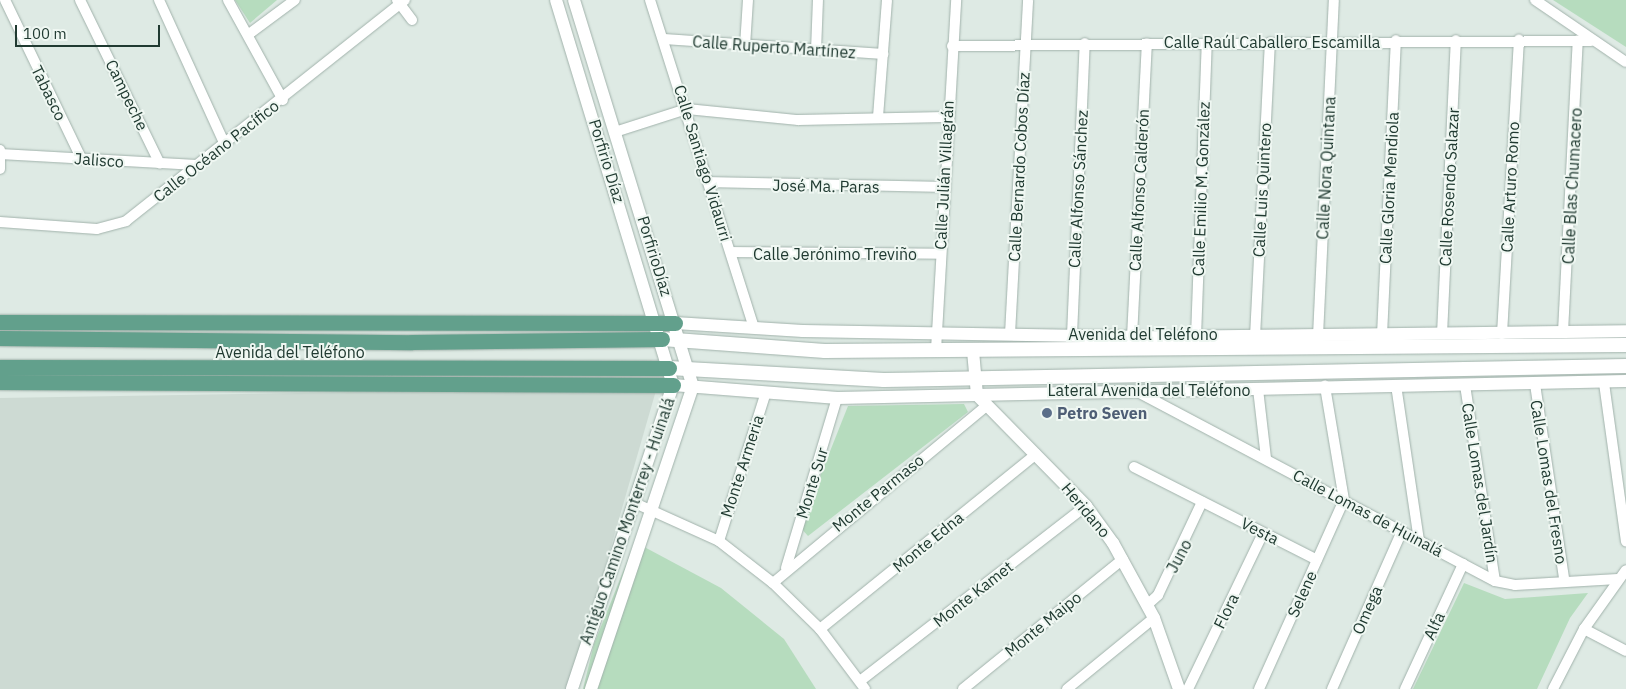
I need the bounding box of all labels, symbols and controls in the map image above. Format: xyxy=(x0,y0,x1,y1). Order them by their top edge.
scale bar xyxy=(18,15,162,47)
text: 100 m xyxy=(23,24,67,43)
street label: Calle Ruperto Martínez xyxy=(692,32,856,62)
street label: Calle Raúl Caballero Escamilla xyxy=(1164,32,1380,52)
street label: Campeche xyxy=(102,56,152,134)
street label: Tabasco xyxy=(27,62,71,124)
street label: Calle Bernardo Cobos Díaz xyxy=(1004,72,1034,262)
street label: Calle Santiago Vidaurri xyxy=(670,83,736,243)
street label: Calle Océano Pacífico xyxy=(149,96,283,206)
street label: Calle Nora Quintana xyxy=(1313,96,1339,240)
street label: Calle Julián Villagrán xyxy=(931,100,957,250)
street label: Calle Emilio M. González xyxy=(1188,101,1214,277)
street label: Calle Rosendo Salazar xyxy=(1435,107,1463,267)
street label: Calle Blas Chumacero xyxy=(1558,107,1586,265)
street label: Calle Alfonso Calderón xyxy=(1125,108,1153,272)
street label: Calle Alfonso Sánchez xyxy=(1064,110,1092,268)
street label: Calle Gloria Mendiola xyxy=(1375,111,1403,265)
street label: Porfirio Díaz xyxy=(585,117,629,205)
street label: Calle Arturo Romo xyxy=(1497,121,1523,253)
street label: Calle Luis Quintero xyxy=(1249,122,1275,258)
street label: Jalisco xyxy=(74,149,124,171)
street label: José Ma. Paras xyxy=(772,175,880,197)
street label: PorfirioDíaz xyxy=(634,214,676,298)
street label: Calle Jerónimo Treviño xyxy=(753,244,917,264)
street label: Avenida del Teléfono xyxy=(1068,324,1218,344)
street label: Avenida del Teléfono xyxy=(215,342,365,362)
street label: Lateral Avenida del Teléfono xyxy=(1048,380,1250,400)
street label: Antiguo Camino Monterrey - Huinalá xyxy=(576,395,678,647)
street label: Calle Lomas del Fresno xyxy=(1527,399,1571,565)
street label: Calle Lomas del Jardín xyxy=(1458,402,1502,564)
place label: Petro Seven xyxy=(1057,403,1147,423)
marker: Petro Seven xyxy=(1041,407,1053,419)
street label: Monte Armeria xyxy=(716,412,768,520)
street label: Monte Sur xyxy=(792,445,832,521)
street label: Monte Parmaso xyxy=(828,450,928,536)
street label: Calle Lomas de Huinalá xyxy=(1290,465,1446,561)
street label: Heridano xyxy=(1057,479,1115,541)
street label: Monte Edna xyxy=(889,508,967,576)
street label: Vesta xyxy=(1238,513,1282,549)
street label: Juno xyxy=(1162,536,1196,576)
street label: Monte Kamet xyxy=(929,557,1017,631)
street label: Selene xyxy=(1283,568,1321,620)
street label: Omega xyxy=(1348,583,1386,637)
street label: Monte Maipo xyxy=(1001,587,1085,661)
street label: Flora xyxy=(1209,590,1243,632)
street label: Alfa xyxy=(1419,609,1449,643)

